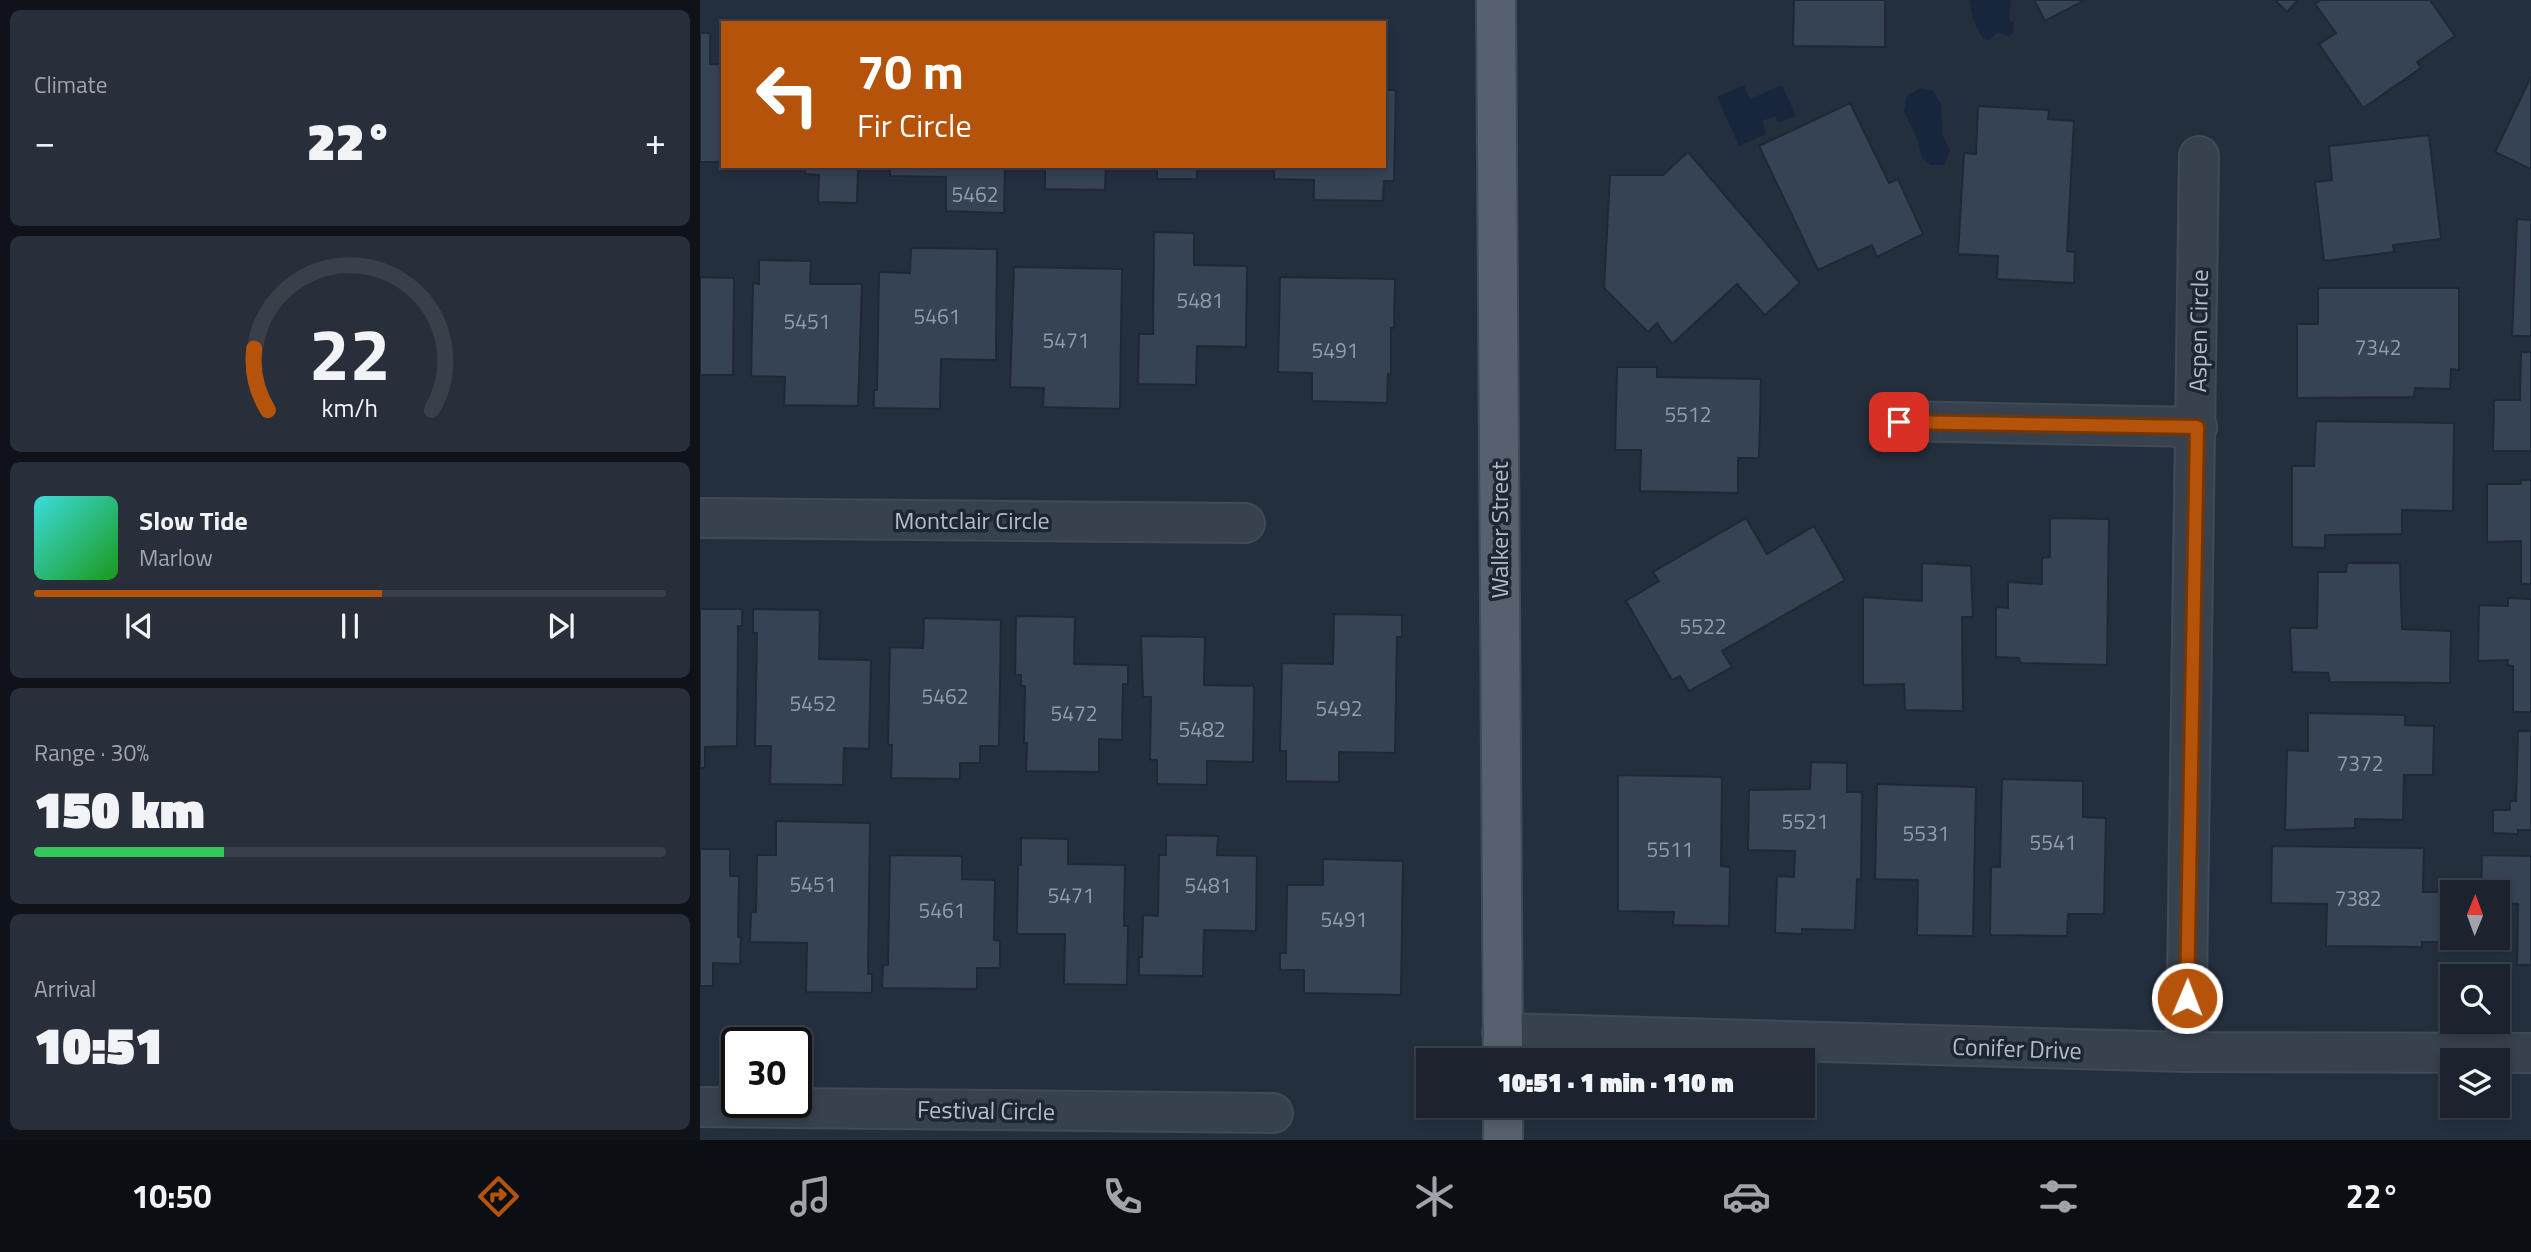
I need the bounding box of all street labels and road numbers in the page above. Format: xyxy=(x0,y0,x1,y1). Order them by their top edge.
street label: Aspen Circle xyxy=(2179,269,2217,393)
street label: Walker Street xyxy=(1481,461,1517,599)
street label: Montclair Circle xyxy=(894,502,1050,538)
street label: Conifer Drive xyxy=(1952,1028,2082,1068)
street label: Festival Circle xyxy=(917,1091,1055,1129)

